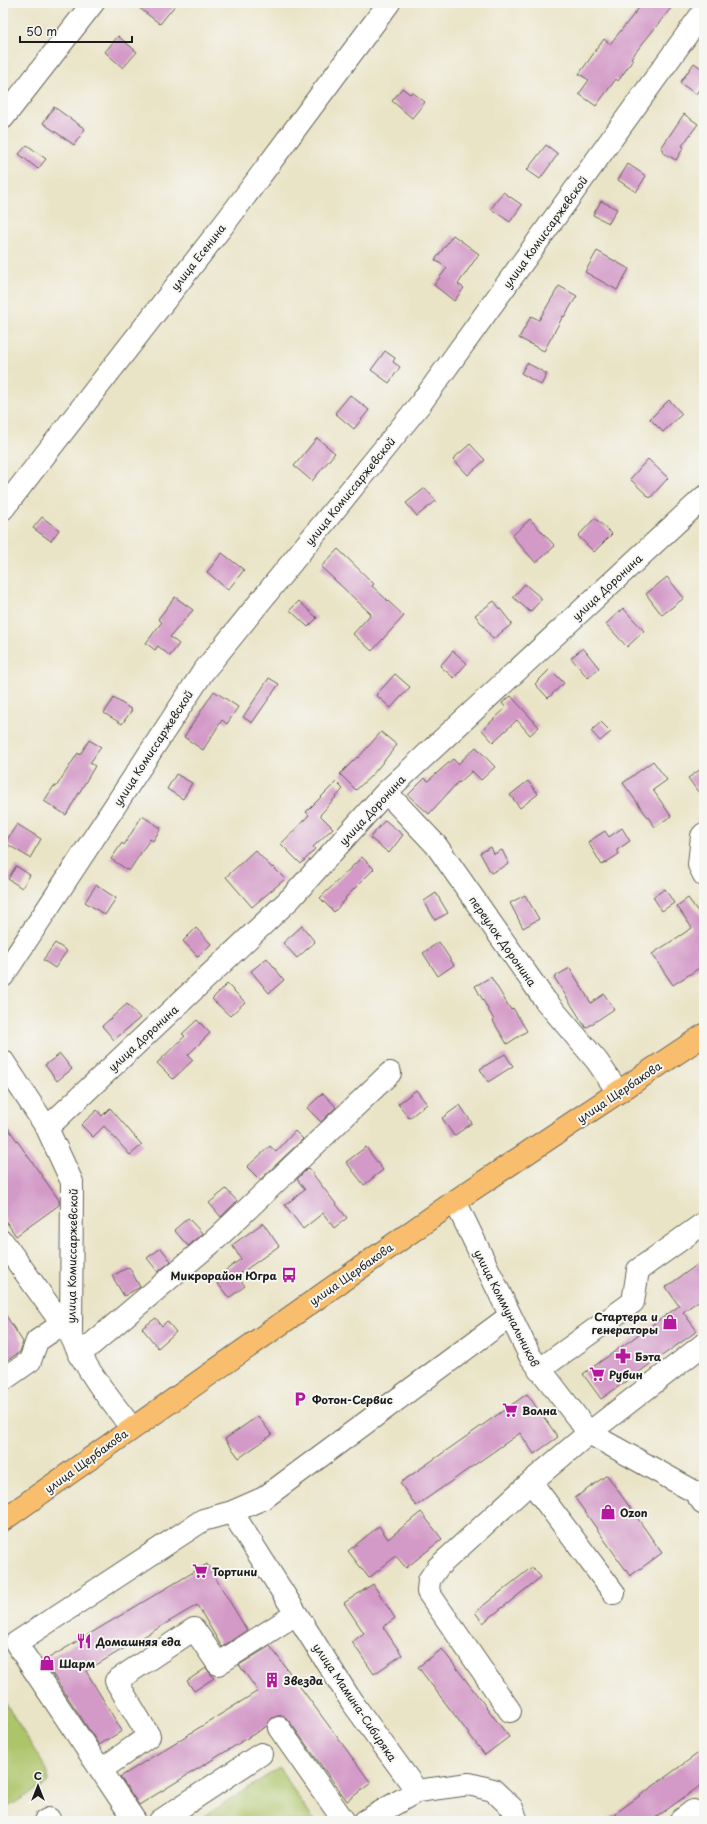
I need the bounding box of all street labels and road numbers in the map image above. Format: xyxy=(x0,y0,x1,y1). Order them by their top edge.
street label: улица Комиссаржевской xyxy=(498,172,592,292)
street label: улица Есенина xyxy=(166,220,230,294)
street label: улица Комиссаржевской xyxy=(301,433,399,549)
street label: улица Доронина xyxy=(568,550,646,624)
street label: улица Комиссаржевской xyxy=(109,687,197,809)
street label: улица Доронина xyxy=(335,771,409,849)
street label: переулок Доронина xyxy=(465,892,541,990)
street label: улица Доронина xyxy=(104,1001,182,1075)
street label: улица Щербакова xyxy=(573,1057,665,1127)
street label: улица Комиссаржевской xyxy=(62,1188,82,1324)
street label: улица Щербакова xyxy=(306,1239,397,1309)
street label: улица Коммунальников xyxy=(470,1246,544,1370)
street label: улица Щербакова xyxy=(41,1425,131,1497)
street label: улица Мамина-Сибиряка xyxy=(309,1639,401,1765)

